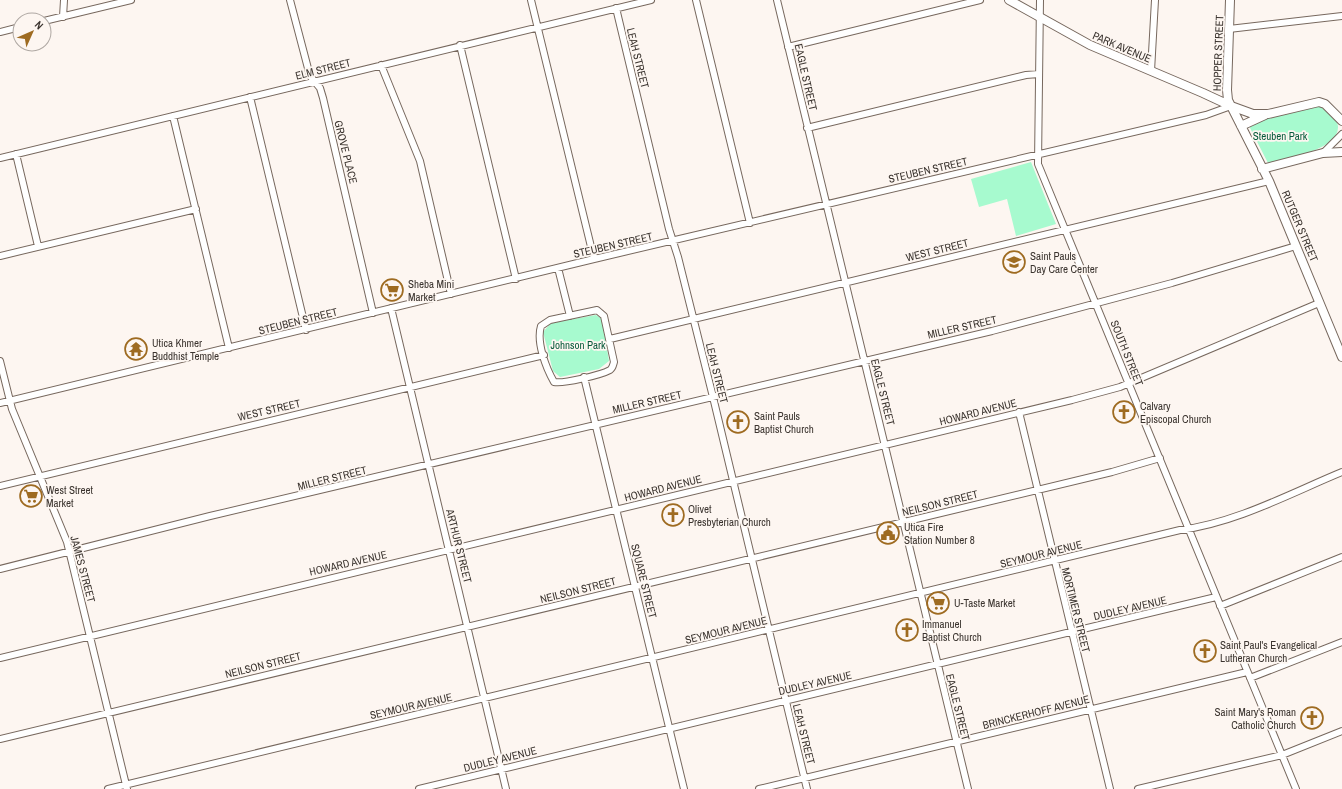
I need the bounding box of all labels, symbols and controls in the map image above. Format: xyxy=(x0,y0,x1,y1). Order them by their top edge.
north arrow xyxy=(12,12,52,52)
street label: HOPPER STREET xyxy=(1210,14,1226,91)
text: N xyxy=(32,18,46,32)
street label: LEAH STREET xyxy=(624,26,652,90)
street label: PARK AVENUE xyxy=(1091,28,1153,66)
street label: EAGLE STREET xyxy=(792,42,821,112)
street label: ELM STREET xyxy=(294,55,353,83)
street label: GROVE PLACE xyxy=(331,119,361,185)
park label: Steuben Park xyxy=(1253,129,1308,143)
street label: STEUBEN STREET xyxy=(887,154,969,186)
street label: RUTGER STREET xyxy=(1279,188,1322,264)
street label: STEUBEN STREET xyxy=(572,229,654,261)
street label: WEST STREET xyxy=(904,235,970,265)
school or university icon: Saint Pauls Day Care Center xyxy=(1001,249,1027,275)
place label: Saint Pauls Day Care Center xyxy=(1030,249,1098,276)
supermarket icon: Sheba Mini Market xyxy=(379,277,405,303)
place label: Sheba Mini Market xyxy=(408,277,454,304)
street label: STEUBEN STREET xyxy=(257,304,339,338)
street label: MILLER STREET xyxy=(926,312,998,342)
street label: SOUTH STREET xyxy=(1107,318,1147,388)
temple icon: Utica Khmer Buddhist Temple xyxy=(123,336,149,362)
place label: Utica Khmer Buddhist Temple xyxy=(152,336,219,363)
park label: Johnson Park xyxy=(550,338,606,352)
street label: LEAH STREET xyxy=(703,341,731,405)
street label: EAGLE STREET xyxy=(868,357,898,427)
street label: MILLER STREET xyxy=(611,387,683,417)
street label: WEST STREET xyxy=(236,396,302,424)
street label: HOWARD AVENUE xyxy=(938,396,1018,428)
church icon: Calvary Episcopal Church xyxy=(1111,399,1137,425)
place label: Calvary Episcopal Church xyxy=(1140,399,1211,426)
church icon: Saint Pauls Baptist Church xyxy=(725,409,751,435)
place label: Saint Pauls Baptist Church xyxy=(754,409,814,436)
street label: MILLER STREET xyxy=(296,463,368,493)
street label: HOWARD AVENUE xyxy=(623,472,703,504)
supermarket icon: West Street Market xyxy=(18,483,44,509)
place label: West Street Market xyxy=(46,483,93,510)
street label: NEILSON STREET xyxy=(901,487,980,519)
church icon: Olivet Presbyterian Church xyxy=(660,502,686,528)
place label: Olivet Presbyterian Church xyxy=(688,502,771,529)
street label: ARTHUR STREET xyxy=(443,507,475,585)
public building icon: Utica Fire Station Number 8 xyxy=(875,520,901,546)
place label: Utica Fire Station Number 8 xyxy=(904,520,975,547)
street label: JAMES STREET xyxy=(67,534,99,604)
street label: SEYMOUR AVENUE xyxy=(999,537,1083,571)
street label: SQUARE STREET xyxy=(628,542,660,620)
street label: HOWARD AVENUE xyxy=(308,547,388,579)
street label: MORTIMER STREET xyxy=(1059,566,1093,654)
street label: NEILSON STREET xyxy=(539,574,618,606)
supermarket icon: U-Taste Market xyxy=(925,590,951,616)
street label: DUDLEY AVENUE xyxy=(1092,593,1168,623)
place label: U-Taste Market xyxy=(954,596,1016,610)
street label: SEYMOUR AVENUE xyxy=(684,613,768,647)
church icon: Immanuel Baptist Church xyxy=(894,617,920,643)
place label: Immanuel Baptist Church xyxy=(922,617,982,644)
church icon: Saint Paul's Evangelical Lutheran Church xyxy=(1192,638,1218,664)
place label: Saint Paul's Evangelical Lutheran Church xyxy=(1220,638,1317,665)
street label: NEILSON STREET xyxy=(224,649,303,681)
street label: DUDLEY AVENUE xyxy=(777,668,853,698)
street label: EAGLE STREET xyxy=(943,672,973,742)
street label: SEYMOUR AVENUE xyxy=(368,690,454,722)
street label: BRINCKERHOFF AVENUE xyxy=(981,692,1091,732)
street label: LEAH STREET xyxy=(790,702,818,766)
place label: Saint Mary's Roman Catholic Church xyxy=(1215,705,1296,732)
church icon: Saint Mary's Roman Catholic Church xyxy=(1299,705,1325,731)
street label: DUDLEY AVENUE xyxy=(462,743,538,775)

